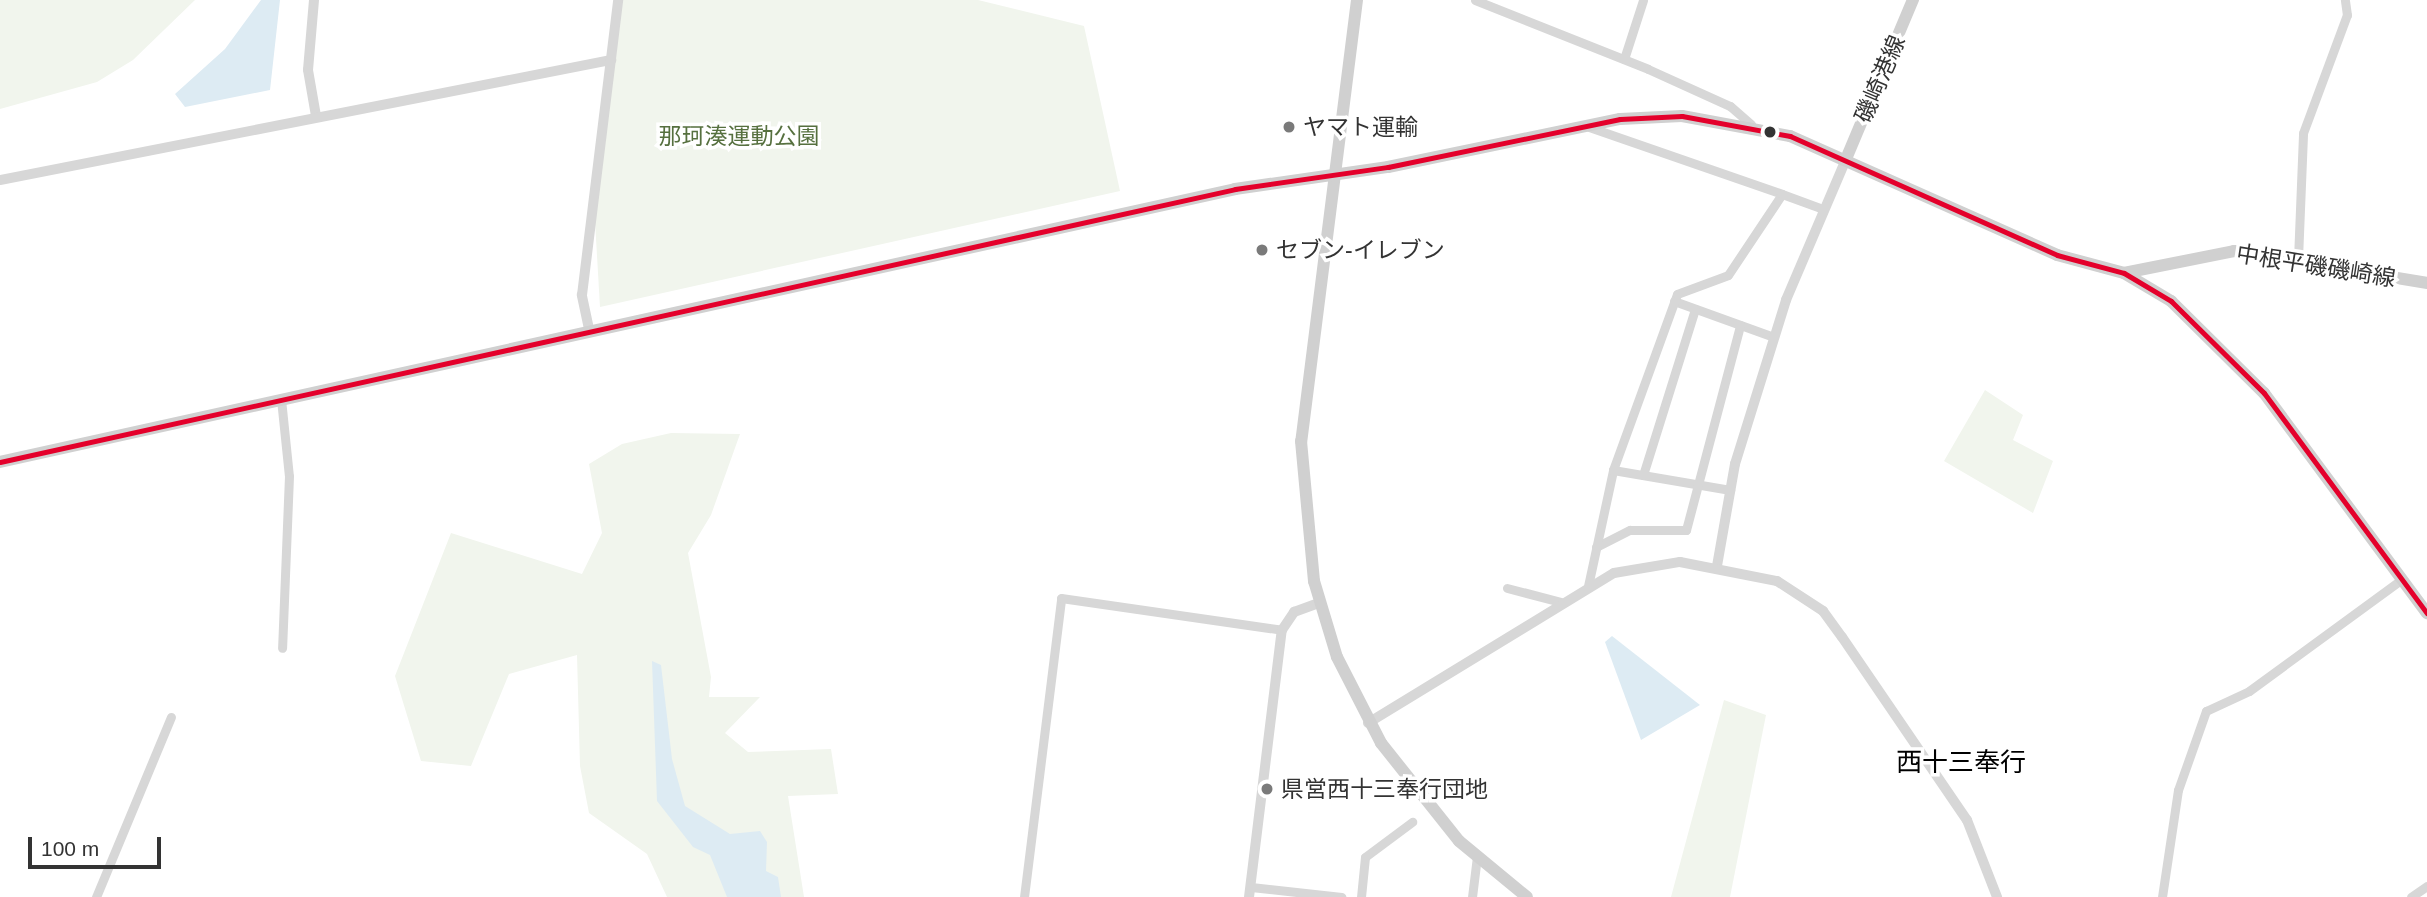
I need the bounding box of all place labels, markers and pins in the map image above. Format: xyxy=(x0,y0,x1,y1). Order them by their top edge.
place label: ヤマト運輸 xyxy=(1303,113,1418,141)
marker: ヤマト運輸 xyxy=(1281,119,1297,135)
unlabelled marker xyxy=(1763,125,1777,139)
place label: セブン-イレブン xyxy=(1276,236,1445,264)
marker: セブン-イレブン xyxy=(1254,242,1270,258)
place label: 県営西十三奉行団地 xyxy=(1281,775,1488,803)
marker: 県営西十三奉行団地 xyxy=(1259,781,1275,797)

